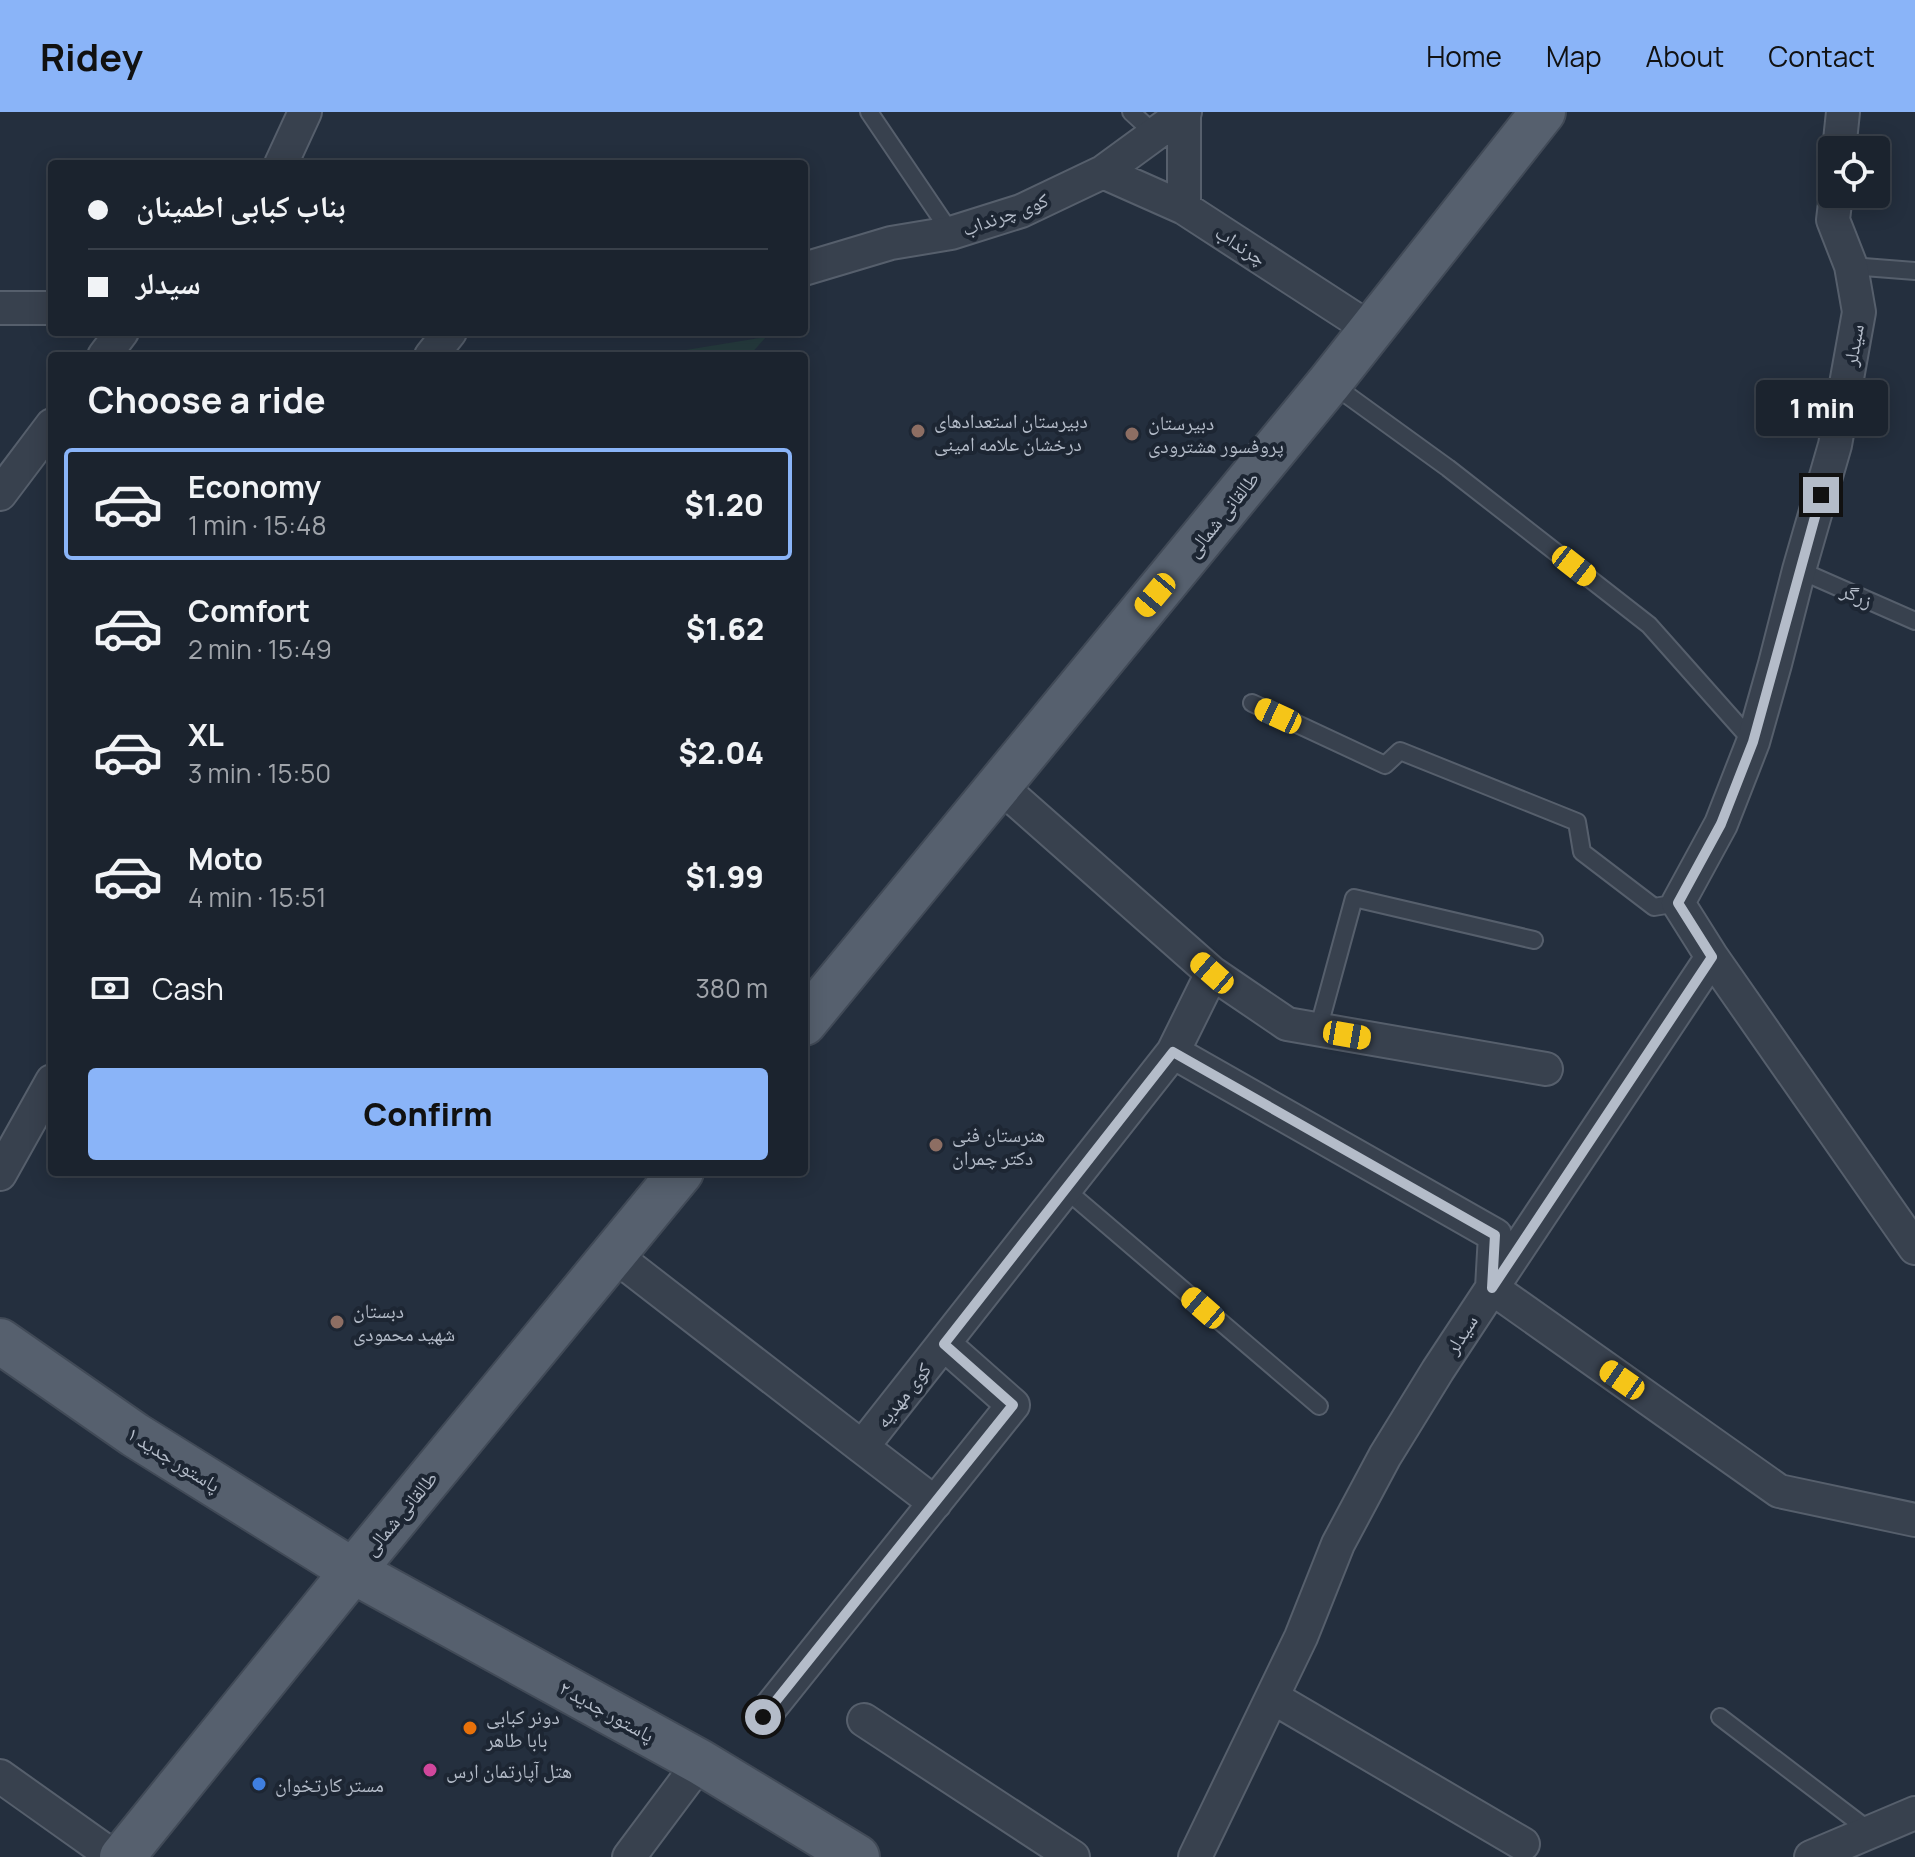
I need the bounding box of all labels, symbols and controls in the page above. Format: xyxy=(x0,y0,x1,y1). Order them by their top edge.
text: Ridey xyxy=(40,30,143,82)
text: Home xyxy=(1426,37,1502,75)
text: Map xyxy=(1546,37,1602,75)
text: About xyxy=(1646,37,1724,75)
text: Contact xyxy=(1768,37,1875,75)
map controls xyxy=(1818,136,1890,208)
button: locate xyxy=(1818,136,1890,208)
text: بناب کبابی اطمینان xyxy=(136,185,346,226)
street label: کوی چرنداب xyxy=(958,186,1052,242)
street label: چرنداب xyxy=(1210,218,1272,272)
text: سیدلر xyxy=(136,262,201,303)
street label: سیدلر xyxy=(1836,322,1870,369)
text: Choose a ride xyxy=(88,375,326,424)
callout: 1 min xyxy=(1755,379,1887,435)
text: 1 min xyxy=(1789,390,1855,426)
place label: دبیرستان استعدادهای درخشان علامه امینی xyxy=(934,407,1088,457)
place label: دبیرستان پروفسور هشترودی xyxy=(1148,409,1284,459)
marker: دبیرستان استعدادهای درخشان علامه امینی xyxy=(909,422,927,440)
marker: دبیرستان پروفسور هشترودی xyxy=(1123,425,1141,443)
street label: طالقانی شمالی xyxy=(1179,465,1265,563)
text: Economy xyxy=(188,466,321,507)
icon: car xyxy=(92,468,164,540)
route end xyxy=(1803,477,1839,513)
text: $1.20 xyxy=(684,484,764,525)
text: 1 min · 15:48 xyxy=(188,507,327,543)
car xyxy=(1548,542,1600,590)
car xyxy=(1130,569,1180,621)
street label: زرگر xyxy=(1836,576,1877,614)
text: Comfort xyxy=(188,590,310,631)
icon: car xyxy=(92,592,164,664)
text: $1.62 xyxy=(686,608,764,649)
text: 2 min · 15:49 xyxy=(188,631,332,667)
car xyxy=(1251,695,1305,737)
text: XL xyxy=(188,714,224,755)
icon: car xyxy=(92,716,164,788)
text: $2.04 xyxy=(678,732,764,773)
text: 3 min · 15:50 xyxy=(188,755,331,791)
text: Moto xyxy=(188,838,263,879)
icon: car xyxy=(92,840,164,912)
text: $1.99 xyxy=(685,856,764,897)
text: 4 min · 15:51 xyxy=(188,879,326,915)
car xyxy=(1186,948,1238,998)
icon: cash xyxy=(88,966,132,1010)
text: Cash xyxy=(152,968,224,1009)
text: 380 m xyxy=(695,970,768,1006)
car xyxy=(1321,1019,1373,1051)
button: Confirm xyxy=(88,1068,768,1160)
place label: هنرستان فنی دکتر چمران xyxy=(952,1121,1045,1171)
marker: هنرستان فنی دکتر چمران xyxy=(927,1136,945,1154)
car xyxy=(1177,1283,1229,1333)
place label: دبستان شهید محمودی xyxy=(353,1297,455,1347)
street label: سیدلر xyxy=(1438,1309,1484,1360)
marker: دبستان شهید محمودی xyxy=(328,1313,346,1331)
car xyxy=(1595,1356,1649,1404)
street label: کوی ‌‌‌مهدیه xyxy=(869,1357,937,1433)
street label: پاستور جدید ۱ xyxy=(122,1420,226,1498)
street label: طالقانی شمالی xyxy=(357,1465,443,1561)
street label: پاستور جدید ۲ xyxy=(555,1674,659,1748)
route start xyxy=(745,1699,781,1735)
place label: دونر کبابی بابا طاهر xyxy=(485,1703,560,1753)
marker: دونر کبابی بابا طاهر xyxy=(461,1719,479,1737)
place label: هتل آپارتمان ارس xyxy=(446,1757,572,1784)
marker: هتل آپارتمان ارس xyxy=(421,1761,439,1779)
place label: مستر کارتخوان xyxy=(275,1771,384,1798)
marker: مستر کارتخوان xyxy=(250,1775,268,1793)

